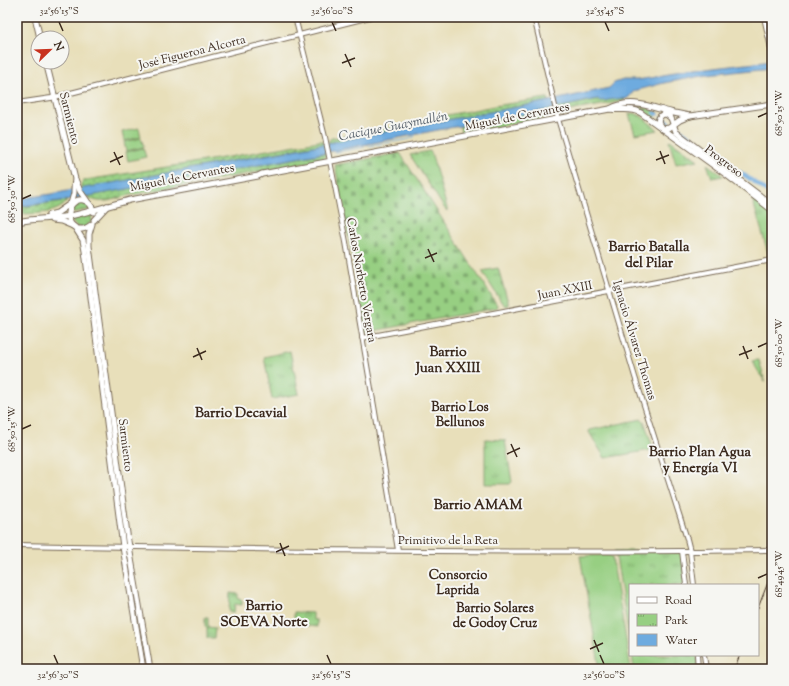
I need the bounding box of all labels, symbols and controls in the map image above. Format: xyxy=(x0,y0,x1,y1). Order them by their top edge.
text: 32°56'15"S xyxy=(39,4,79,19)
text: 32°56'00"S xyxy=(311,4,353,19)
text: 32°55'45"S xyxy=(586,4,624,19)
north arrow xyxy=(30,30,70,70)
street label: José Figueroa Alcorta xyxy=(136,31,248,75)
text: N xyxy=(49,38,67,54)
street label: Sarmiento xyxy=(54,90,84,147)
text: 68°50'15"W xyxy=(772,90,787,136)
street label: Miguel de Cervantes xyxy=(463,98,571,136)
water label: Cacique Guaymallén xyxy=(337,108,450,146)
street label: Progreso xyxy=(700,141,747,183)
street label: Miguel de Cervantes xyxy=(128,159,236,197)
text: 68°50'30"W xyxy=(5,175,20,223)
street label: Carlos Norberto Vergara xyxy=(341,216,381,344)
district label: Barrio Batalla del Pilar xyxy=(609,238,690,274)
street label: Juan XXIII xyxy=(535,277,594,305)
street label: Ignacio Álvarez Thomas xyxy=(607,278,661,402)
text: 68°50'00"W xyxy=(772,319,787,367)
district label: Barrio Juan XXIII xyxy=(415,343,481,379)
district label: Barrio Los Bellunos xyxy=(431,399,489,432)
district label: Barrio Decavial xyxy=(195,404,287,424)
text: 68°50'15"W xyxy=(5,406,20,452)
street label: Sarmiento xyxy=(113,417,137,473)
district label: Barrio Plan Agua y Energía VI xyxy=(649,443,752,479)
district label: Barrio AMAM xyxy=(434,496,522,516)
street label: Primitivo de la Reta xyxy=(398,532,498,550)
text: 68°49'45"W xyxy=(772,551,787,597)
district label: Consorcio Laprida xyxy=(429,567,487,600)
legend xyxy=(629,584,759,656)
text: Road xyxy=(665,592,692,610)
district label: Barrio SOEVA Norte xyxy=(220,597,308,633)
district label: Barrio Solares de Godoy Cruz xyxy=(453,600,537,633)
text: Park xyxy=(665,612,688,630)
text: Water xyxy=(665,632,698,650)
text: 32°56'30"S xyxy=(37,668,79,683)
text: 32°56'15"S xyxy=(311,668,351,683)
text: 32°56'00"S xyxy=(583,668,625,683)

